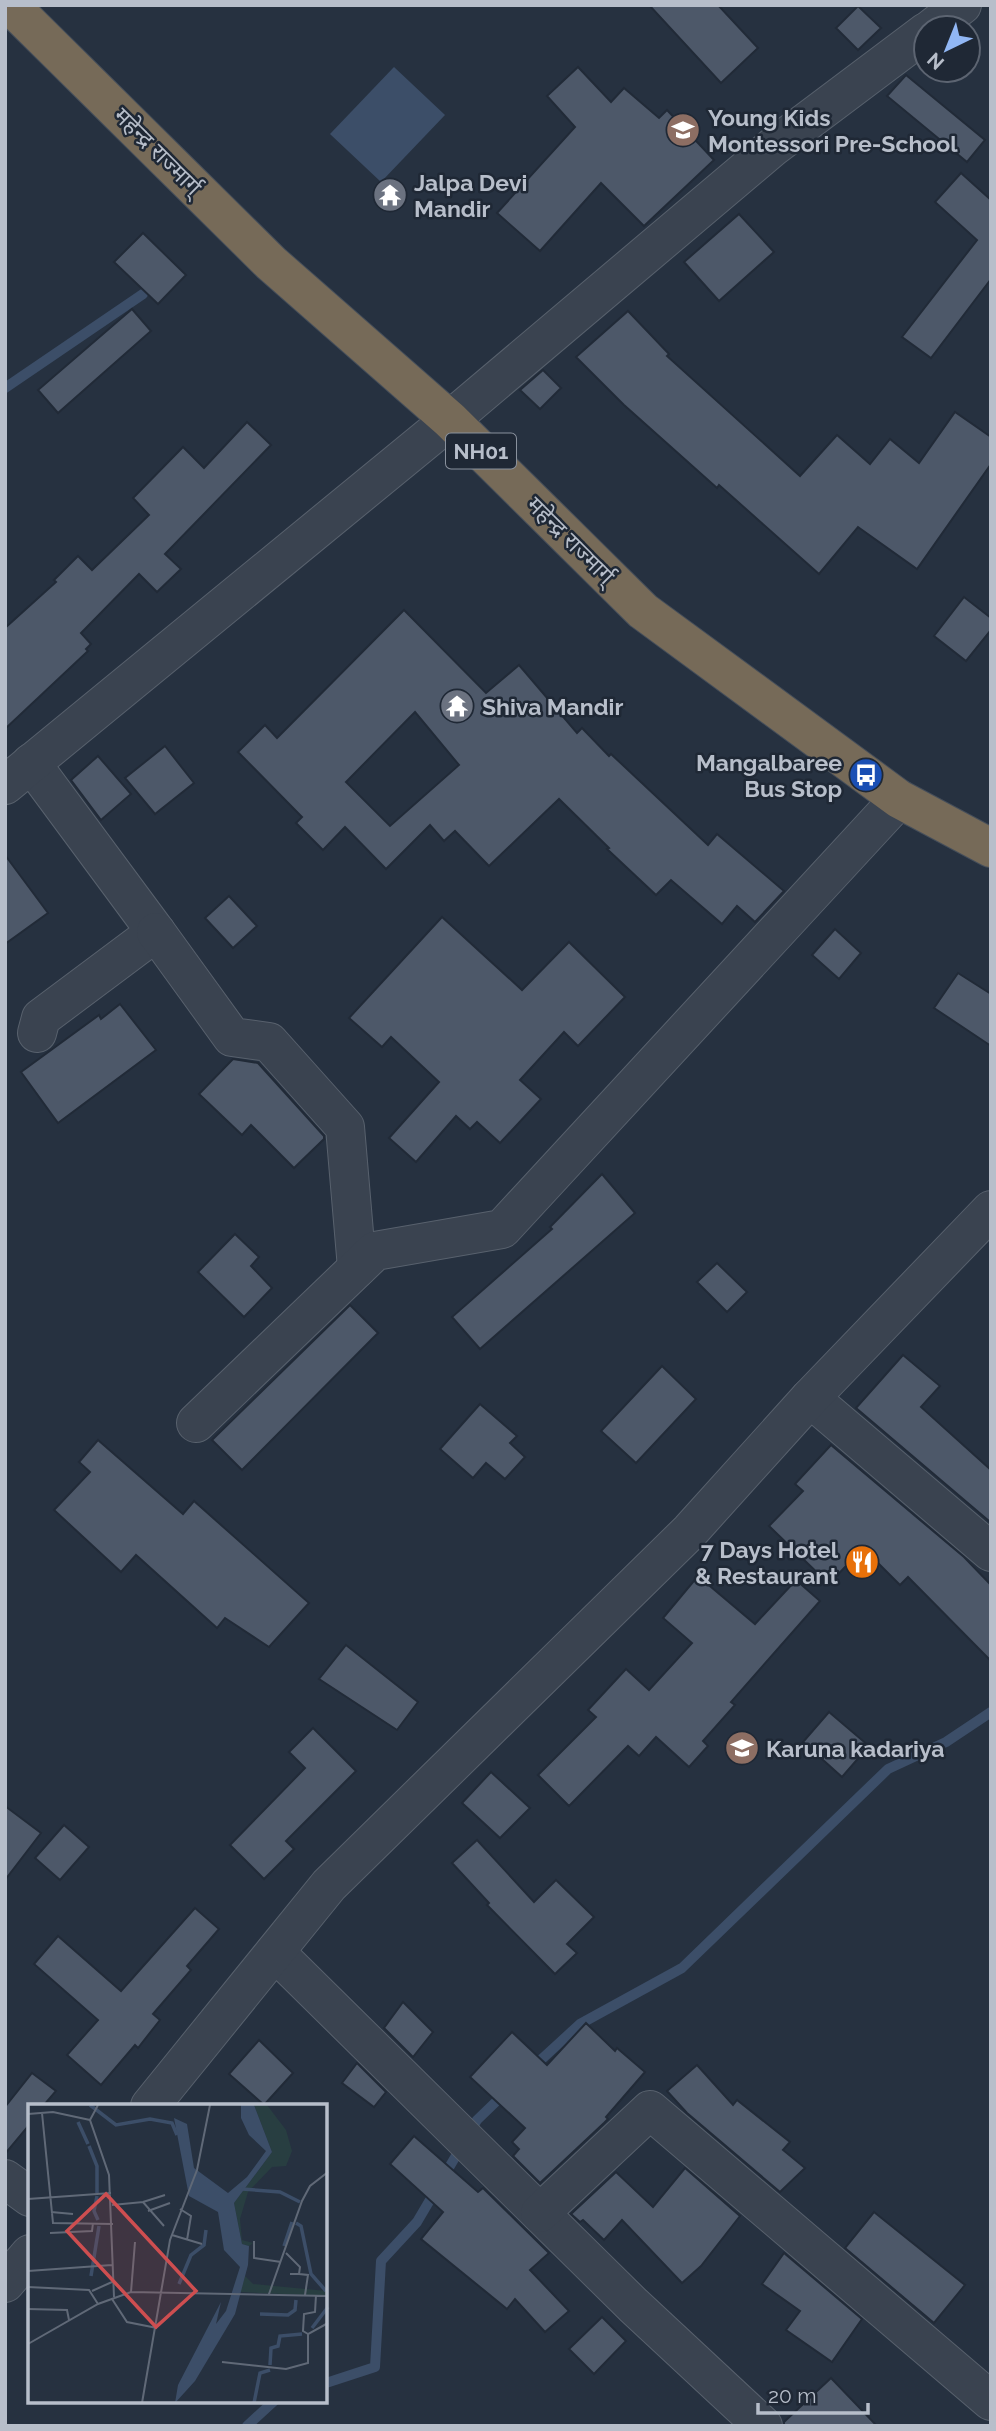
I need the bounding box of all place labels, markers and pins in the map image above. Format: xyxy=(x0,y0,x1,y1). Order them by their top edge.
place label: Young Kids Montessori Pre-School xyxy=(708,104,958,157)
school or university icon: Young Kids Montessori Pre-School xyxy=(664,111,702,149)
place label: Jalpa Devi Mandir xyxy=(414,169,527,222)
temple icon: Jalpa Devi Mandir xyxy=(371,176,409,214)
temple icon: Shiva Mandir xyxy=(438,687,476,725)
place label: Shiva Mandir xyxy=(482,693,623,720)
place label: Mangalbaree Bus Stop xyxy=(696,749,842,802)
bus stop icon: Mangalbaree Bus Stop xyxy=(847,756,885,794)
place label: 7 Days Hotel & Restaurant xyxy=(695,1536,839,1589)
restaurant icon: 7 Days Hotel & Restaurant xyxy=(843,1543,881,1581)
school or university icon: Karuna kadariya xyxy=(723,1729,761,1767)
place label: Karuna kadariya xyxy=(766,1735,945,1762)

